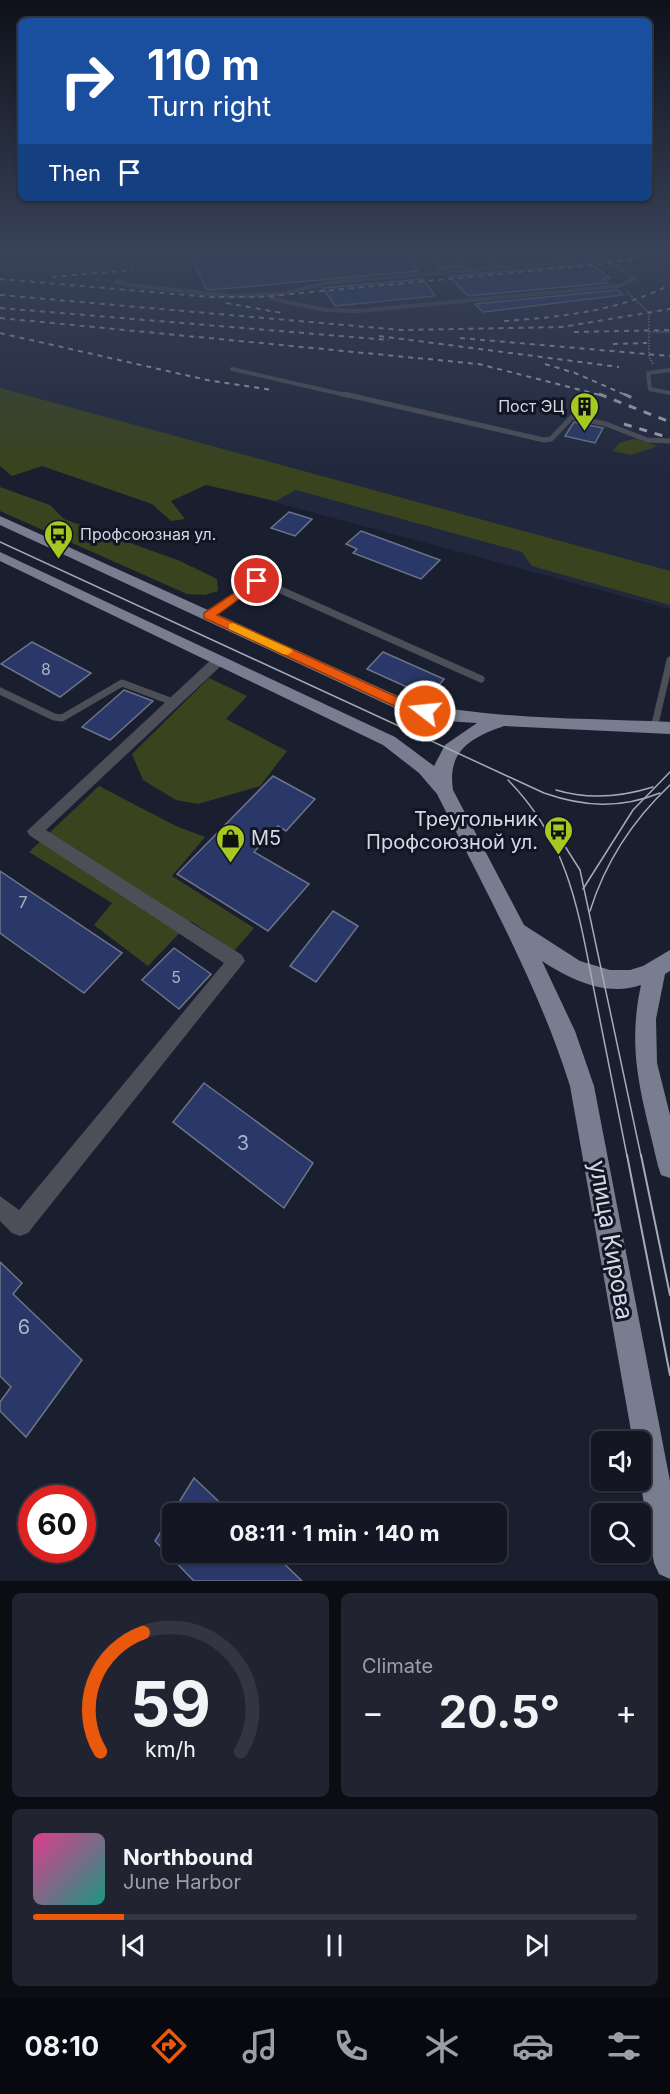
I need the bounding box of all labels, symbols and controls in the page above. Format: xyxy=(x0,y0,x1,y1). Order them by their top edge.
text: 110 m xyxy=(147,39,260,90)
icon: right xyxy=(48,42,126,120)
text: Turn right xyxy=(147,90,271,123)
icon: arrive xyxy=(113,156,146,189)
text: Then xyxy=(48,160,101,186)
building icon: Пост ЭЦ xyxy=(569,390,601,432)
place label: Пост ЭЦ xyxy=(498,396,564,416)
bus stop icon: Профсоюзная ул. xyxy=(43,518,75,560)
place label: Профсоюзная ул. xyxy=(80,524,216,544)
pin xyxy=(231,555,282,606)
icon: arrive xyxy=(240,564,273,597)
house number: 8 xyxy=(41,659,51,679)
position arrow xyxy=(393,679,457,743)
place label: Треугольник Профсоюзной ул. xyxy=(366,807,538,854)
bus stop icon: Треугольник Профсоюзной ул. xyxy=(543,814,575,856)
shop icon: М5 xyxy=(214,822,246,864)
place label: М5 xyxy=(251,826,281,850)
house number: 7 xyxy=(18,892,28,912)
house number: 5 xyxy=(171,967,181,987)
house number: 3 xyxy=(237,1131,249,1155)
street label: улица Кирова xyxy=(583,1158,640,1322)
house number: 6 xyxy=(18,1315,30,1339)
map controls xyxy=(591,1431,651,1563)
button: sound xyxy=(591,1431,651,1491)
speed limit sign: 60 xyxy=(18,1485,96,1563)
button: search xyxy=(591,1503,651,1563)
text: 08:11 · 1 min · 140 m xyxy=(230,1520,439,1546)
text: Climate xyxy=(362,1654,433,1678)
text: 59 xyxy=(130,1666,211,1741)
text: 20.5° xyxy=(439,1684,560,1739)
text: − xyxy=(362,1692,384,1732)
text: + xyxy=(615,1692,637,1732)
text: km/h xyxy=(145,1736,196,1762)
text: Northbound xyxy=(123,1844,253,1870)
text: June Harbor xyxy=(123,1870,241,1894)
icon: previous xyxy=(117,1929,150,1962)
icon: pause xyxy=(318,1929,351,1962)
icon: next xyxy=(520,1929,553,1962)
icon: directions xyxy=(148,2025,190,2067)
icon: music xyxy=(239,2025,281,2067)
icon: phone xyxy=(330,2025,372,2067)
icon: climate xyxy=(421,2025,463,2067)
icon: car xyxy=(512,2025,554,2067)
icon: filters xyxy=(603,2025,645,2067)
text: 08:10 xyxy=(25,2030,99,2063)

